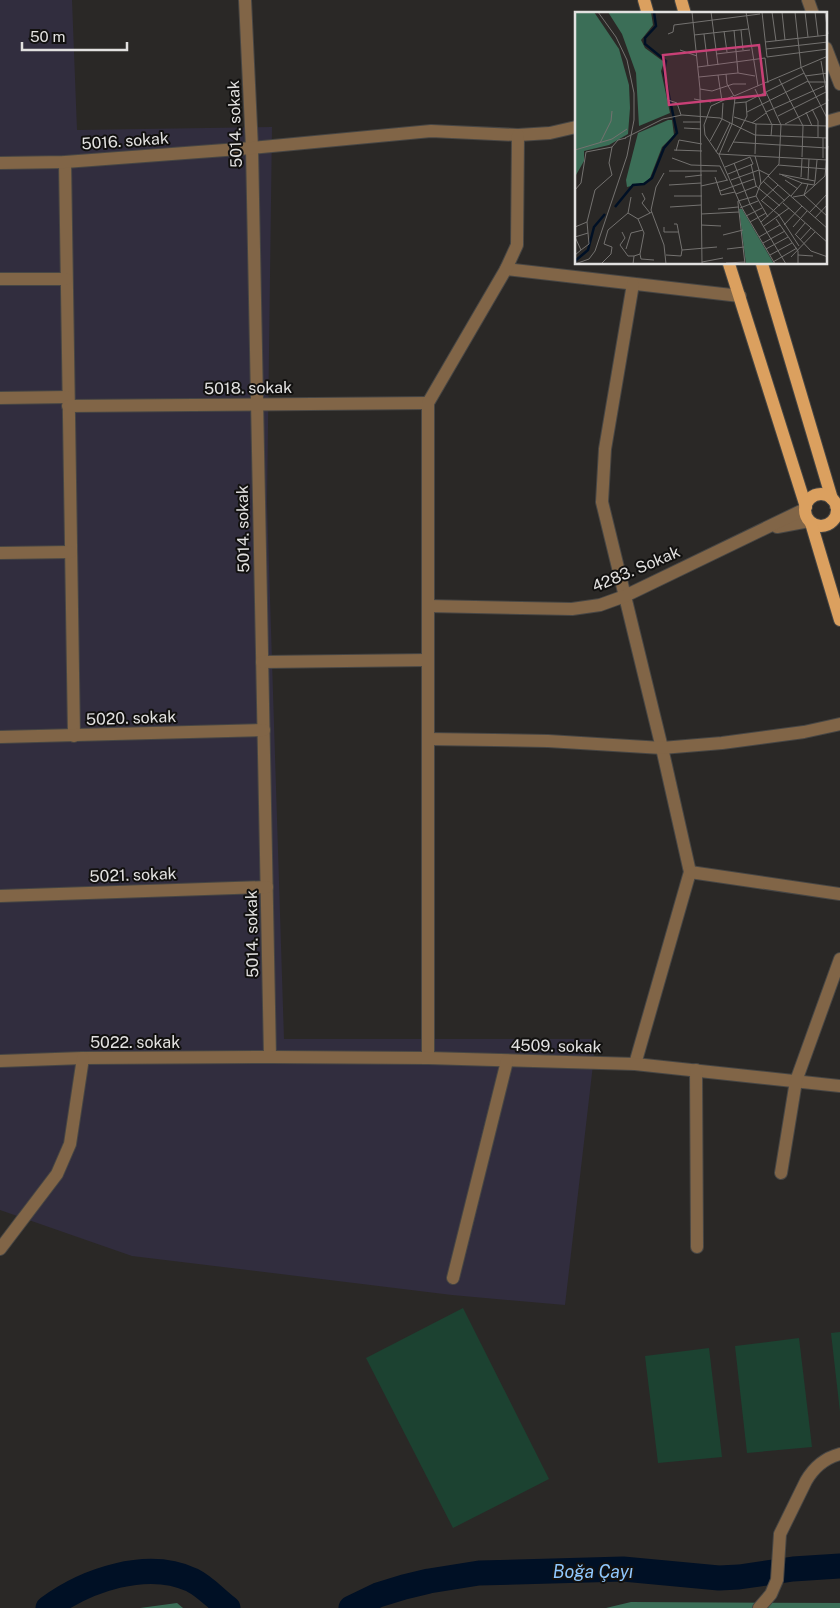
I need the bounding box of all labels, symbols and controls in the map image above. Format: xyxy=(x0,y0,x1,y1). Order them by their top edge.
inset map xyxy=(575,12,828,265)
scale bar xyxy=(22,20,128,52)
text: 50 m xyxy=(30,28,65,45)
street label: 5014. sokak xyxy=(224,80,246,168)
street label: 5016. sokak xyxy=(81,128,169,154)
street label: 5018. sokak xyxy=(204,378,292,398)
street label: 5014. sokak xyxy=(233,485,253,573)
street label: 4283. Sokak xyxy=(589,542,683,596)
street label: 5020. sokak xyxy=(85,707,177,729)
street label: 5021. sokak xyxy=(89,864,177,886)
street label: 5014. sokak xyxy=(242,890,262,978)
street label: 5022. sokak xyxy=(90,1033,180,1052)
street label: 4509. sokak xyxy=(510,1036,602,1056)
water label: Boğa Çayı xyxy=(553,1561,633,1582)

